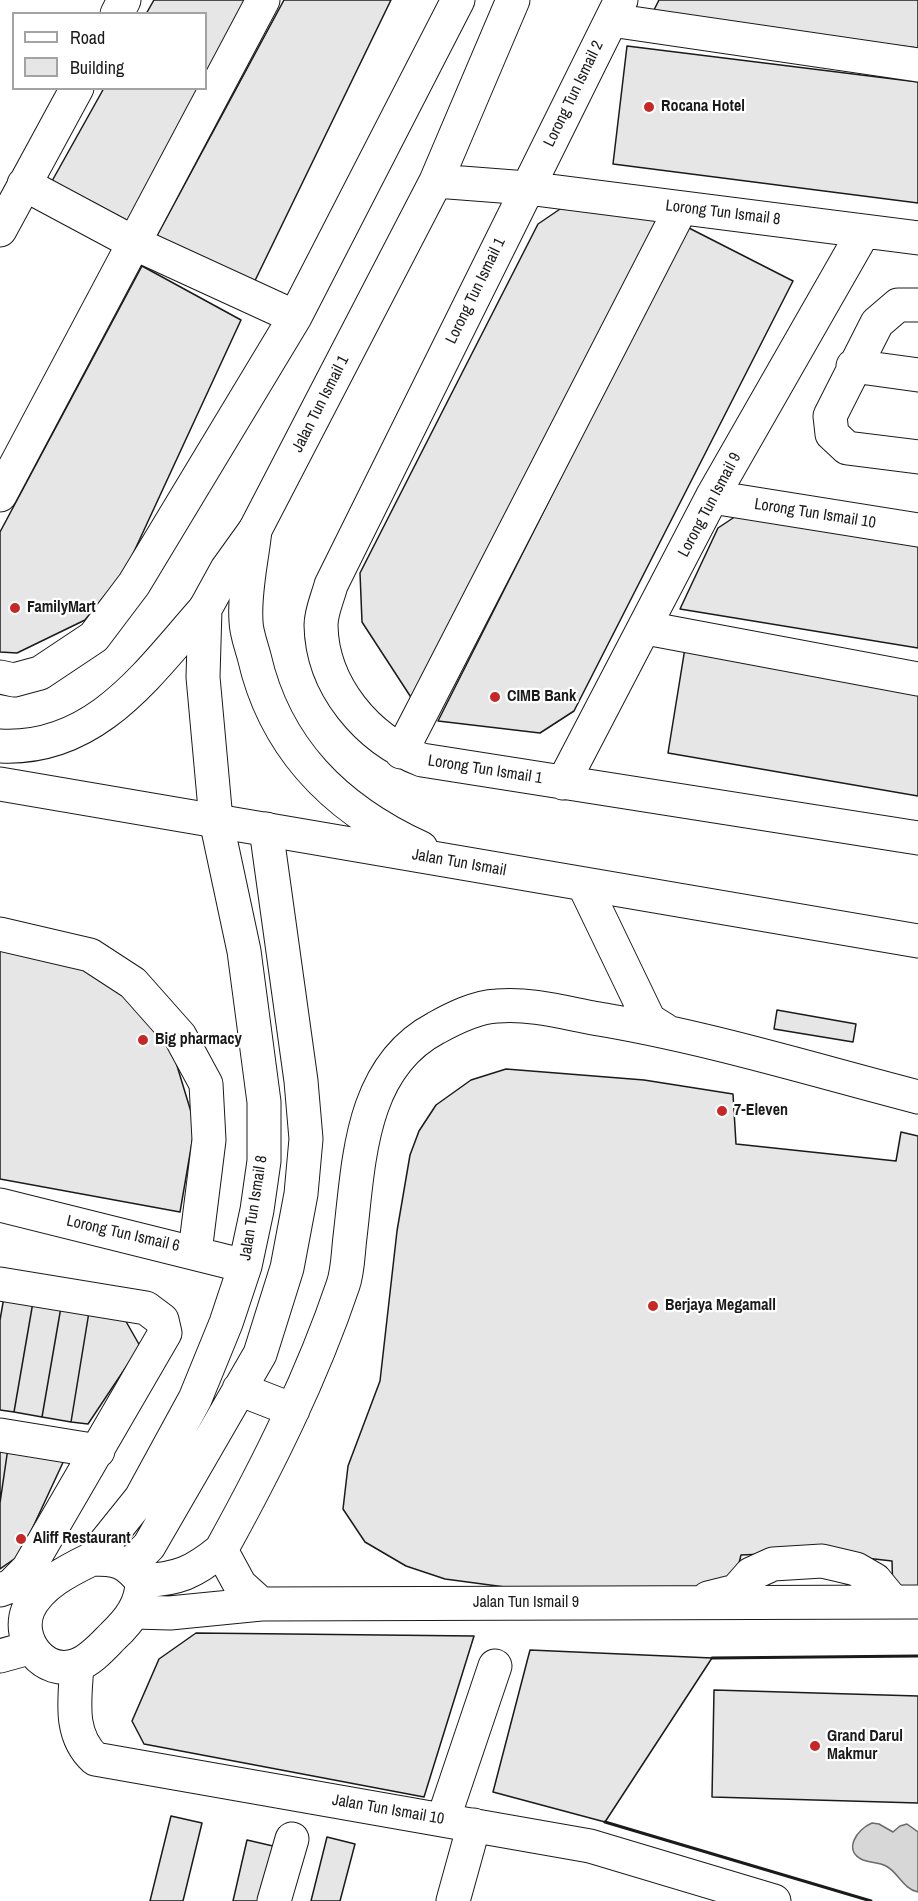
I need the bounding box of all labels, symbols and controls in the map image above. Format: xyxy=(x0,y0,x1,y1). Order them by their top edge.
legend xyxy=(12,12,207,90)
text: Road xyxy=(70,25,105,50)
street label: Lorong Tun Ismail 2 xyxy=(540,38,608,150)
text: Building xyxy=(70,55,124,80)
place label: Rocana Hotel xyxy=(661,97,745,117)
marker: Rocana Hotel xyxy=(642,100,656,114)
street label: Lorong Tun Ismail 8 xyxy=(664,196,782,230)
street label: Lorong Tun Ismail 1 xyxy=(442,235,510,347)
street label: Jalan Tun Ismail 1 xyxy=(288,352,354,456)
street label: Lorong Tun Ismail 9 xyxy=(674,449,746,561)
street label: Lorong Tun Ismail 10 xyxy=(753,495,877,533)
place label: FamilyMart xyxy=(27,598,96,618)
marker: FamilyMart xyxy=(8,601,22,615)
place label: CIMB Bank xyxy=(507,687,576,707)
marker: CIMB Bank xyxy=(488,690,502,704)
street label: Lorong Tun Ismail 1 xyxy=(426,751,544,789)
street label: Jalan Tun Ismail xyxy=(410,845,508,881)
place label: Big pharmacy xyxy=(155,1030,242,1050)
marker: Big pharmacy xyxy=(136,1033,150,1047)
place label: 7-Eleven xyxy=(734,1101,788,1121)
marker: 7-Eleven xyxy=(715,1104,729,1118)
street label: Jalan Tun Ismail 8 xyxy=(236,1154,272,1262)
street label: Lorong Tun Ismail 6 xyxy=(65,1212,181,1256)
place label: Berjaya Megamall xyxy=(665,1296,776,1316)
marker: Berjaya Megamall xyxy=(646,1299,660,1313)
place label: Aliff Restaurant xyxy=(33,1529,131,1549)
marker: Aliff Restaurant xyxy=(14,1532,28,1546)
street label: Jalan Tun Ismail 9 xyxy=(473,1593,579,1613)
place label: Grand Darul Makmur xyxy=(827,1727,903,1765)
marker: Grand Darul Makmur xyxy=(808,1739,822,1753)
street label: Jalan Tun Ismail 10 xyxy=(331,1791,445,1829)

